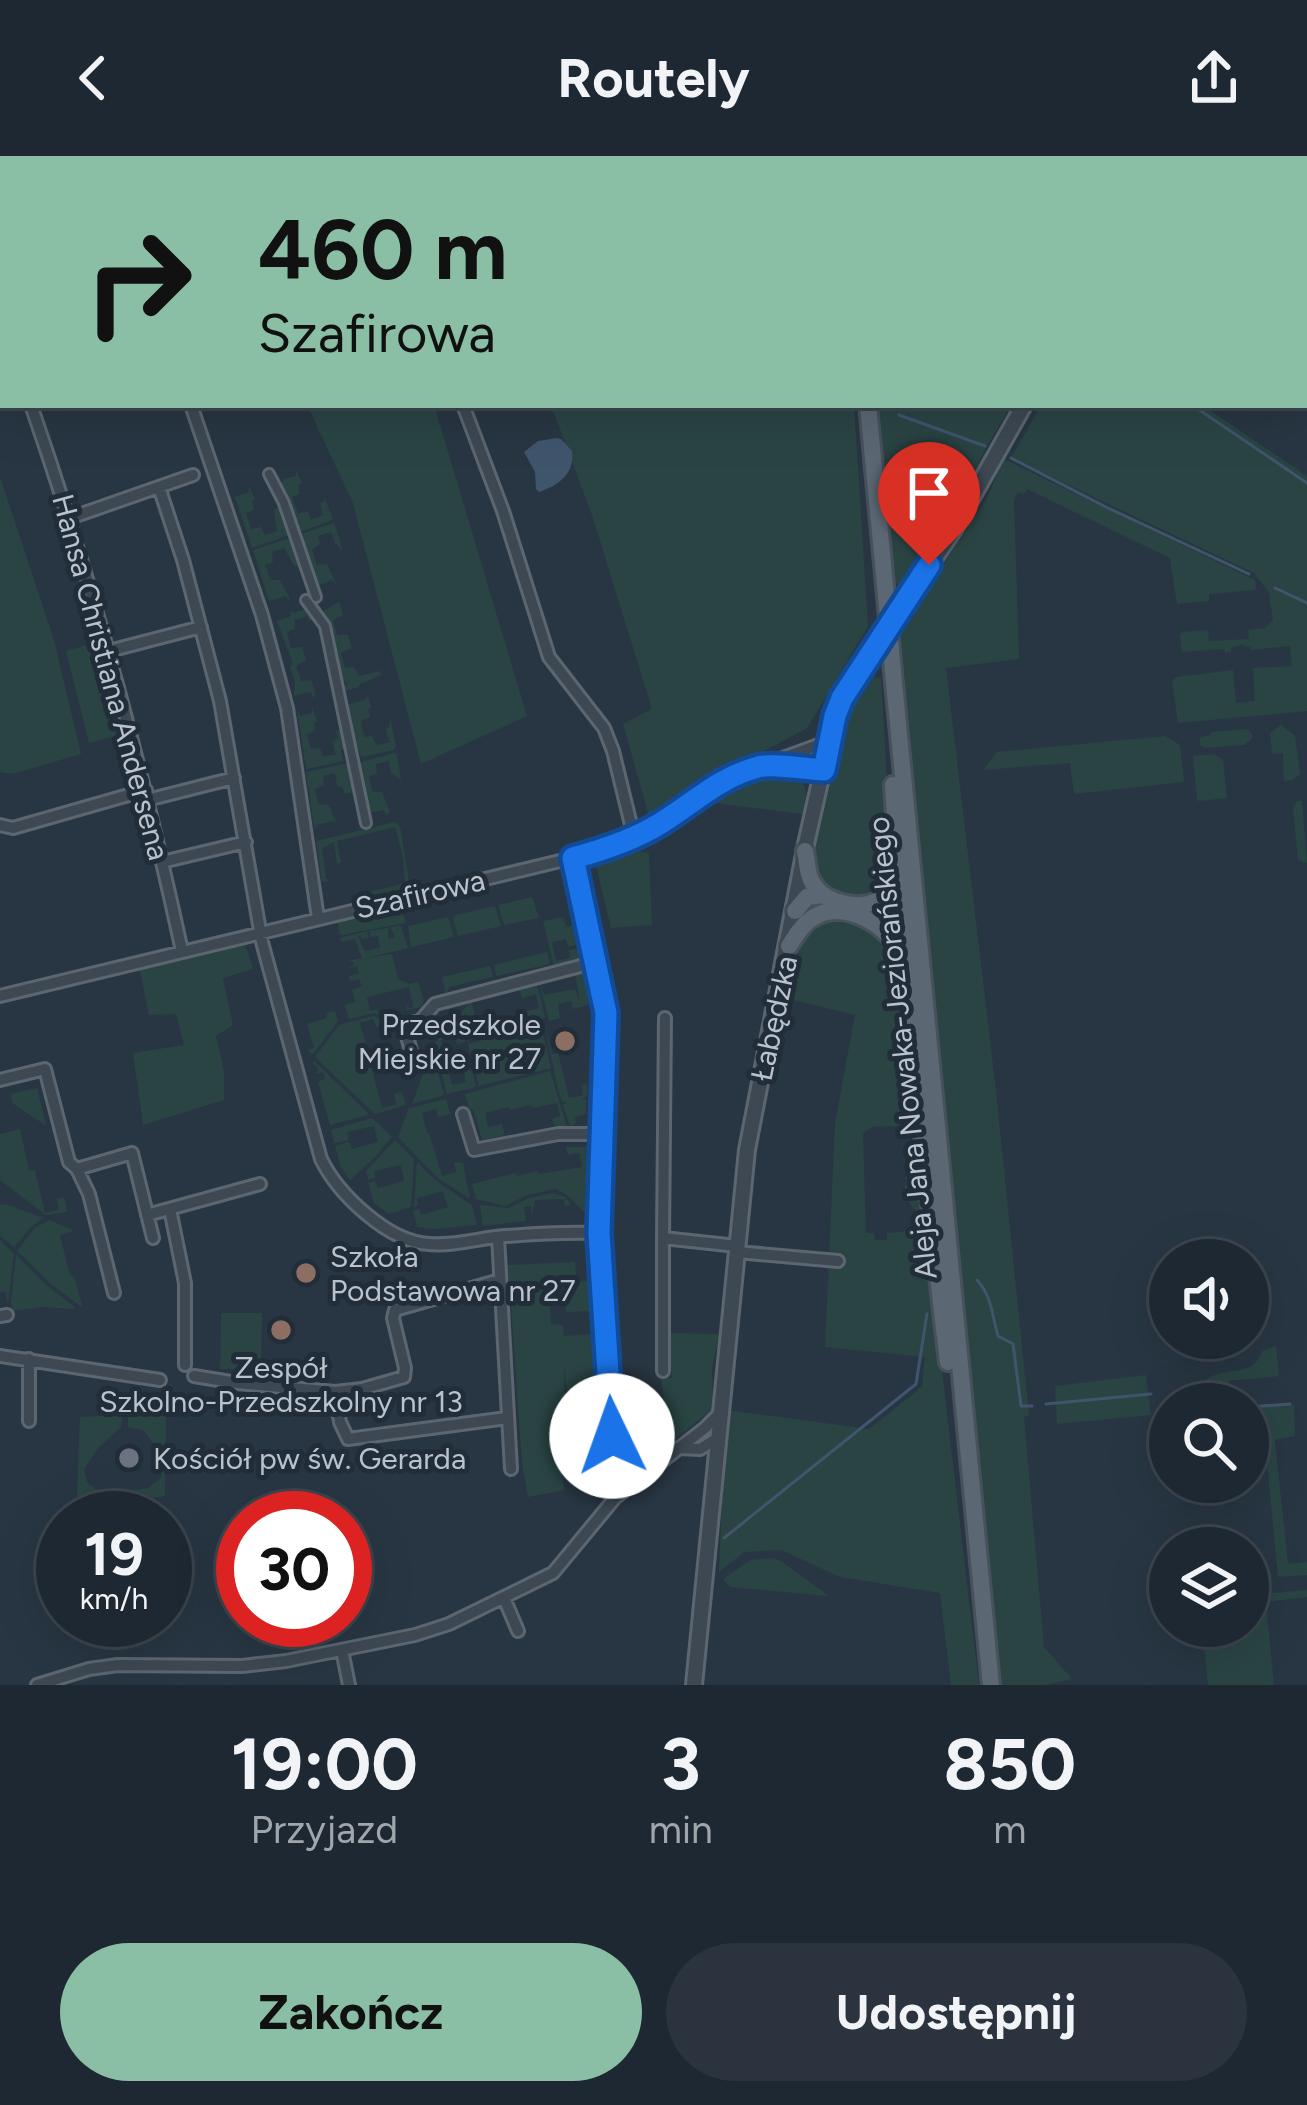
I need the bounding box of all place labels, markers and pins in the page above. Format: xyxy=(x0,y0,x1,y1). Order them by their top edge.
pin xyxy=(878,442,980,565)
place label: Przedszkole Miejskie nr 27 xyxy=(358,1006,541,1077)
marker: Przedszkole Miejskie nr 27 xyxy=(552,1028,578,1054)
place label: Szkoła Podstawowa nr 27 xyxy=(330,1238,576,1309)
marker: Szkoła Podstawowa nr 27 xyxy=(293,1260,319,1286)
marker: Zespół Szkolno-Przedszkolny nr 13 xyxy=(268,1317,294,1343)
place label: Zespół Szkolno-Przedszkolny nr 13 xyxy=(99,1349,463,1420)
place label: Kościół pw św. Gerarda xyxy=(153,1440,466,1477)
marker: Kościół pw św. Gerarda xyxy=(116,1445,142,1471)

